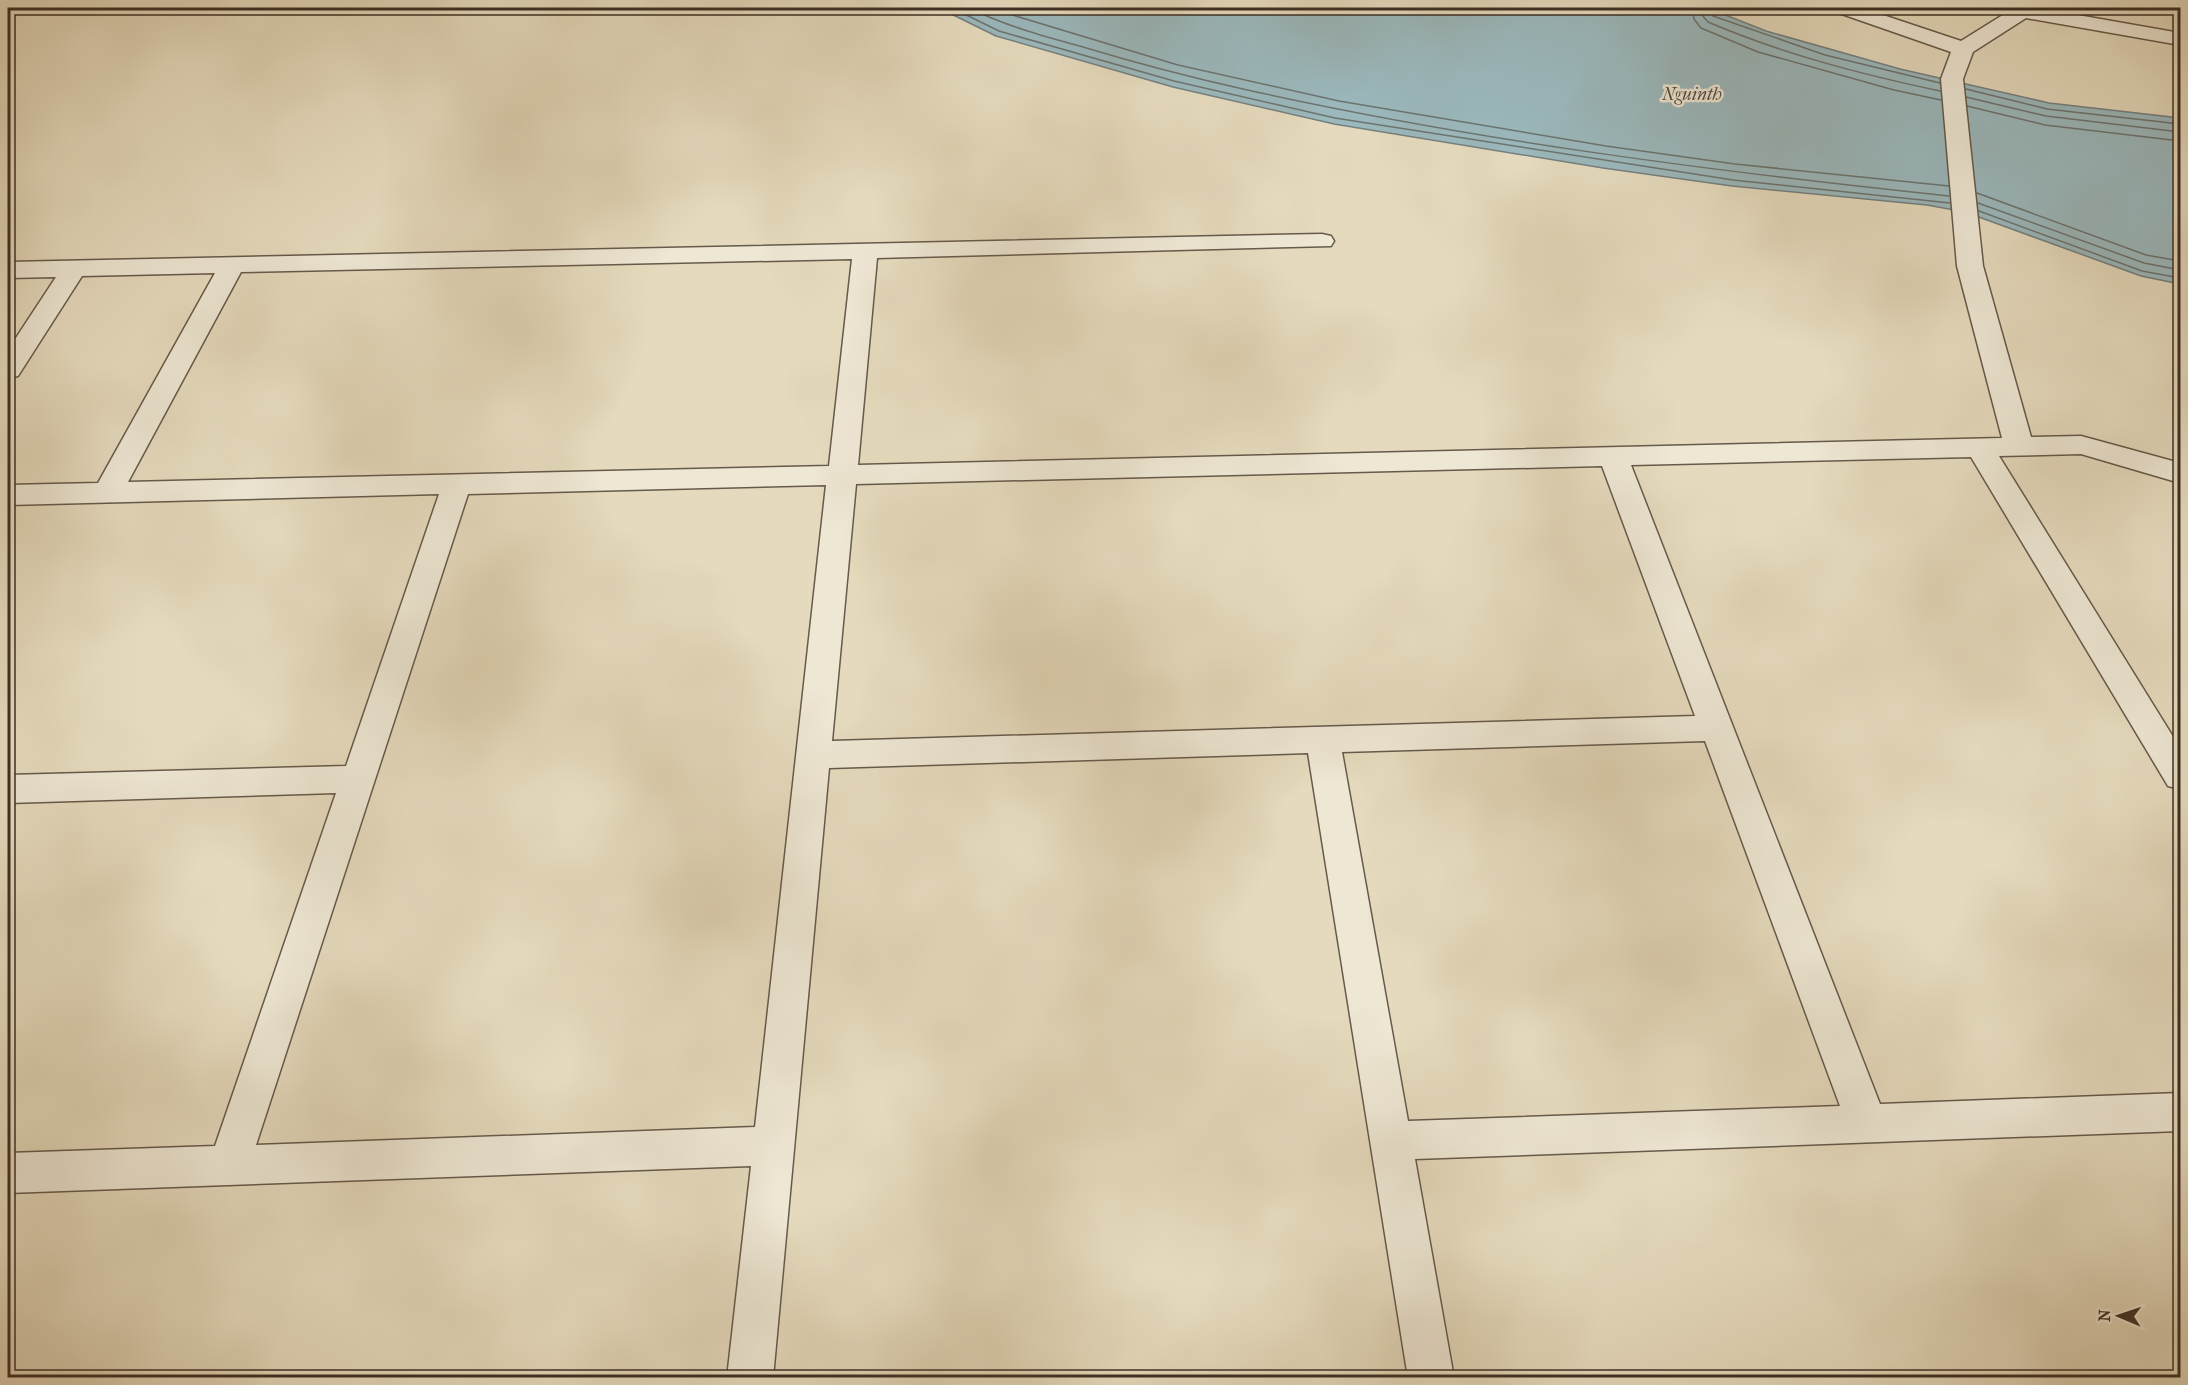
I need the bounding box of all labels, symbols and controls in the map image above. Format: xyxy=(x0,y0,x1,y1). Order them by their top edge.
water label: Nguinth xyxy=(1661,84,1722,105)
north arrow xyxy=(2089,1286,2149,1346)
text: N xyxy=(2095,1308,2114,1322)

